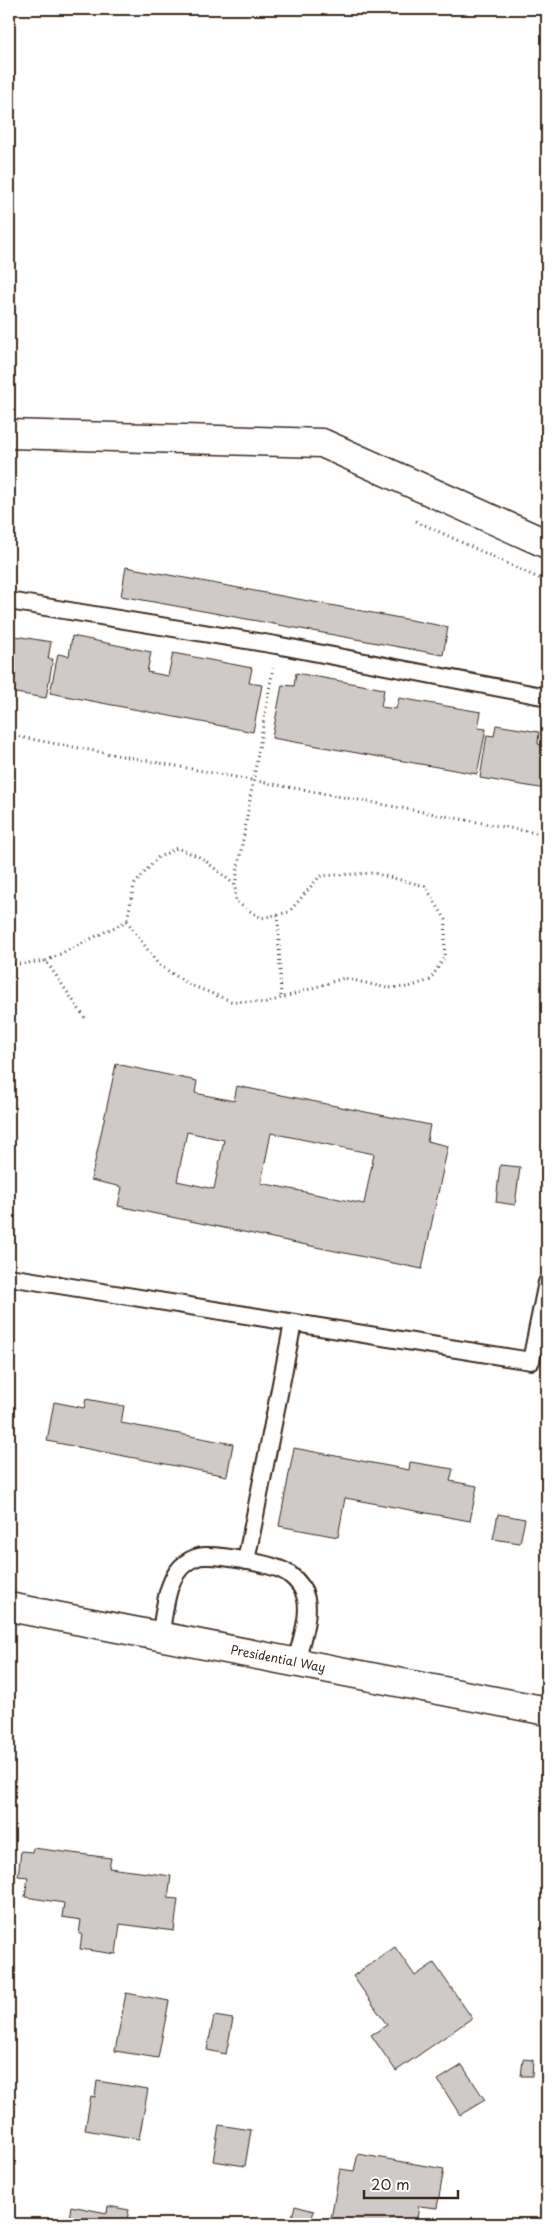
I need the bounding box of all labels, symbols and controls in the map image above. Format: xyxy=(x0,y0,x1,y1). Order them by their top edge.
street label: Presidential Way xyxy=(229,1640,327,1676)
scale bar xyxy=(364,2168,457,2200)
text: 20 m xyxy=(371,2172,410,2195)

